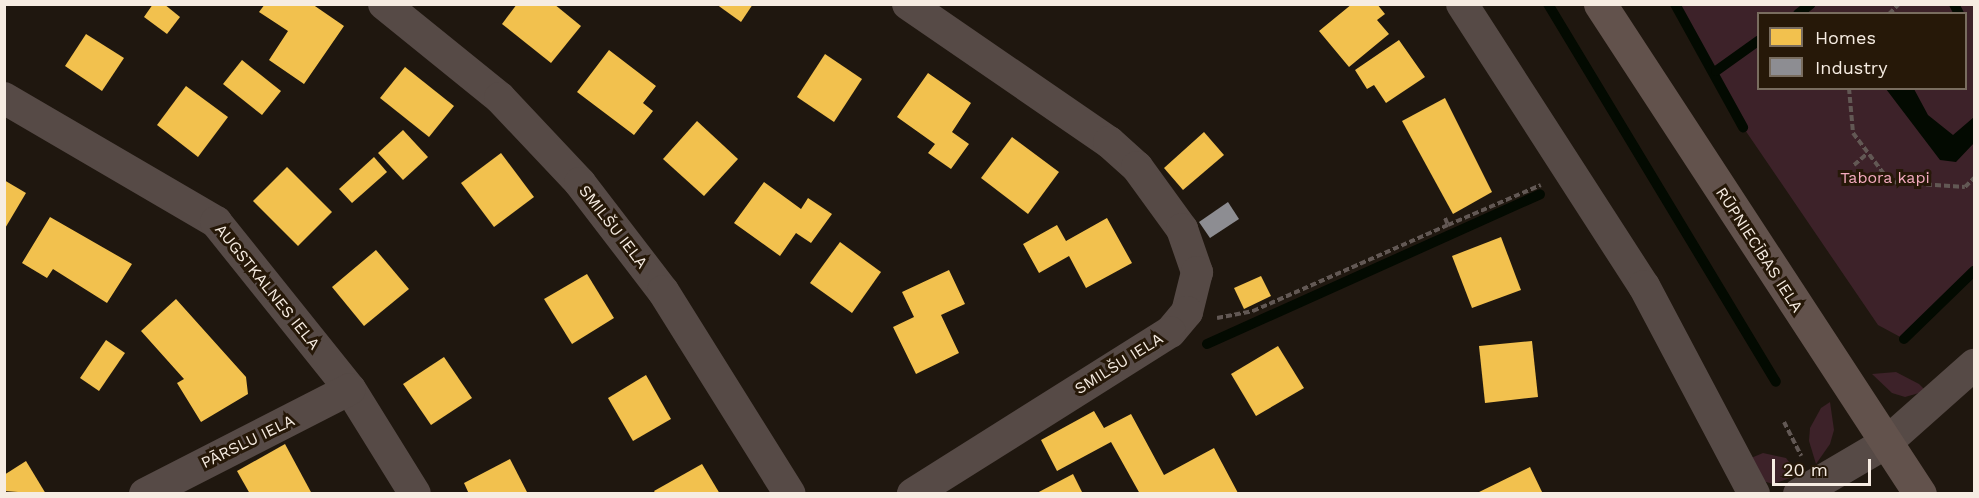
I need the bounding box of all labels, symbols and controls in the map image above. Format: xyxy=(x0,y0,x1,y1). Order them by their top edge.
legend xyxy=(1757,12,1967,90)
text: Homes xyxy=(1815,27,1876,48)
text: Industry xyxy=(1815,57,1887,78)
park label: Tabora kapi xyxy=(1840,168,1930,188)
street label: SMILŠU IELA xyxy=(575,182,651,272)
street label: RŪPNIECĪBAS IELA xyxy=(1711,184,1807,316)
street label: AUGSTKALNES IELA xyxy=(210,220,324,354)
street label: SMILŠU IELA xyxy=(1071,329,1167,399)
street label: PĀRSLU IELA xyxy=(198,411,298,473)
scale bar xyxy=(1775,447,1874,485)
text: 20 m xyxy=(1783,459,1828,480)

